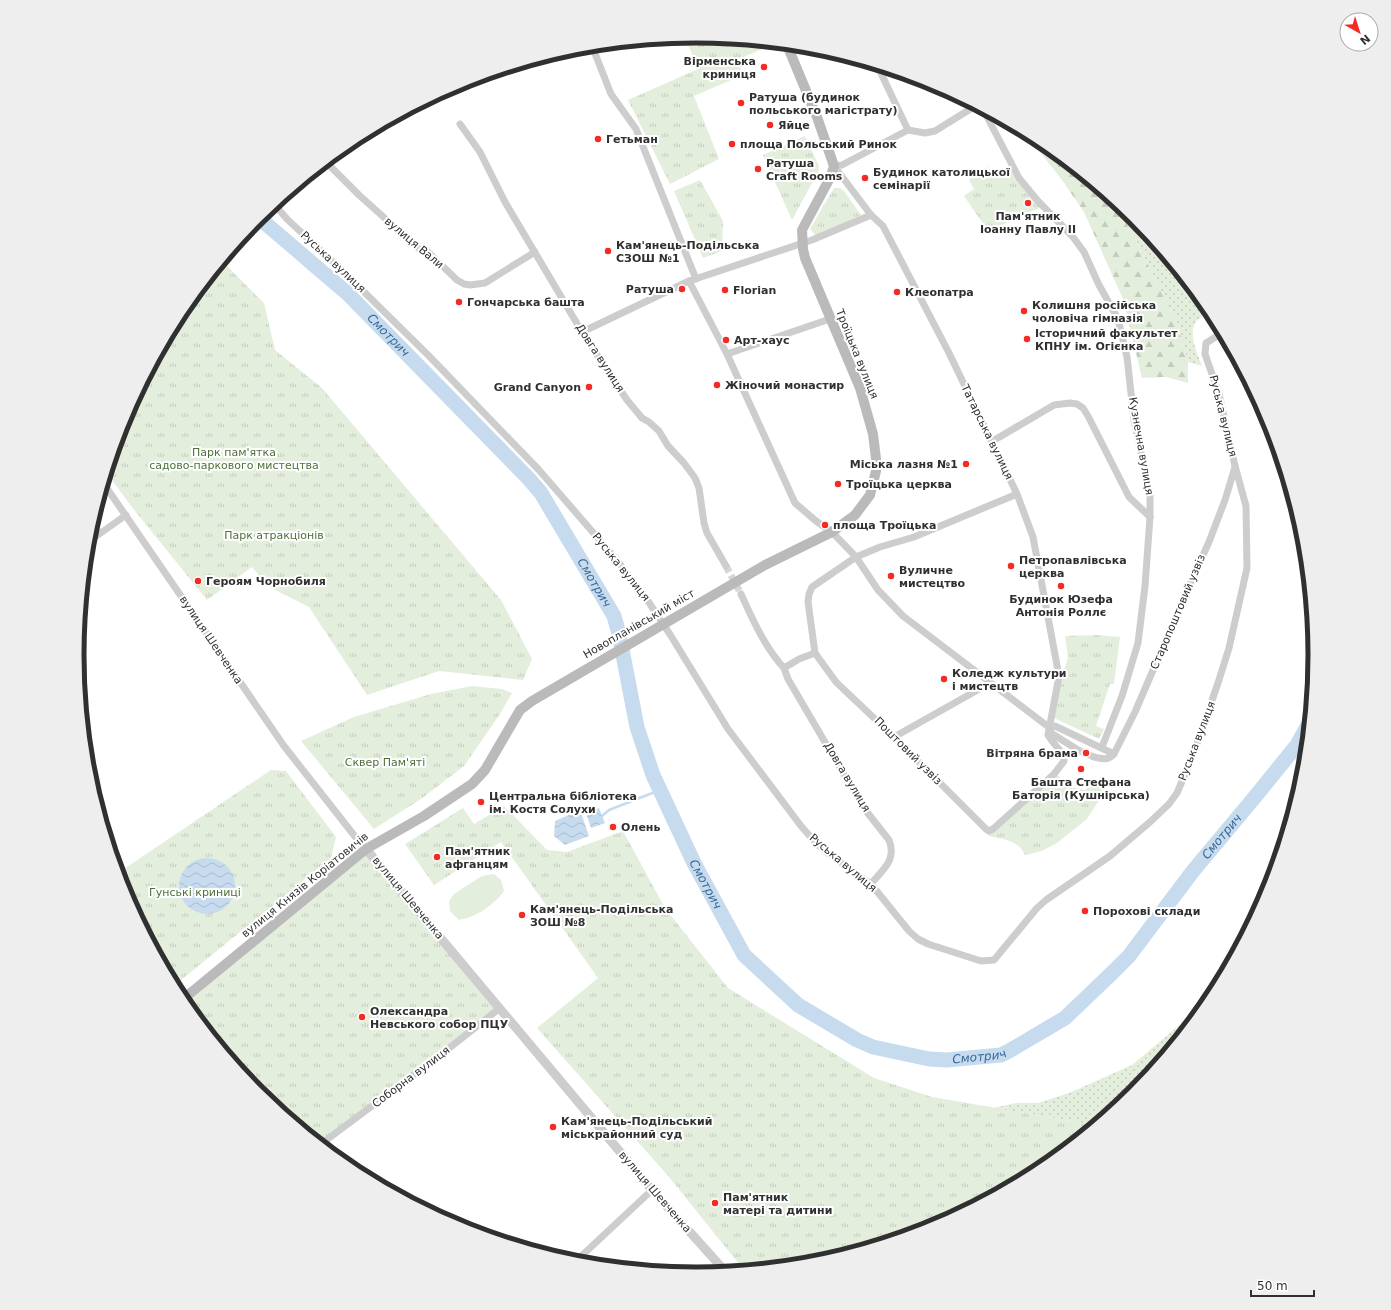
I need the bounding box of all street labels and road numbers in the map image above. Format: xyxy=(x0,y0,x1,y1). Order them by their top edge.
street label: вулиця Вали xyxy=(382,214,446,272)
street label: Руська вулиця xyxy=(298,229,368,295)
street label: Троїцька вулиця xyxy=(833,306,881,401)
street label: Довга вулиця xyxy=(573,321,627,395)
street label: Руська вулиця xyxy=(1207,374,1239,458)
street label: Татарська вулиця xyxy=(958,381,1016,482)
street label: Кузнечна вулиця xyxy=(1126,396,1156,496)
street label: Руська вулиця xyxy=(590,530,652,604)
street label: Старопоштовий узвіз xyxy=(1148,552,1208,671)
street label: Новопланівський міст xyxy=(581,586,698,661)
street label: вулиця Шевченка xyxy=(177,593,245,687)
street label: Руська вулиця xyxy=(1176,700,1218,782)
street label: Поштовий узвіз xyxy=(872,715,945,788)
street label: Довга вулиця xyxy=(821,740,873,814)
street label: вулиця Князів Коріатовичів xyxy=(239,830,371,940)
street label: Руська вулиця xyxy=(807,831,879,895)
street label: вулиця Шевченка xyxy=(370,854,446,942)
street label: Соборна вулиця xyxy=(370,1044,452,1110)
street label: вулиця Шевченка xyxy=(616,1149,694,1235)

